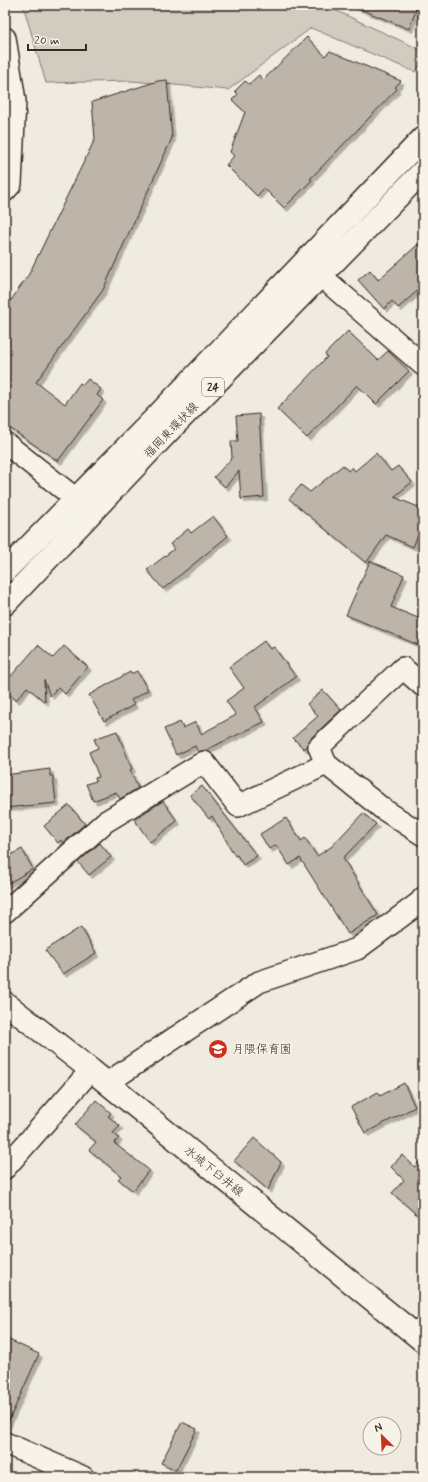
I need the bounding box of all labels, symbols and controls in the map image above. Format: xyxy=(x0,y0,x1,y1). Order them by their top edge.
scale bar xyxy=(28,26,86,52)
text: 20 m xyxy=(34,33,60,49)
road number: 24 xyxy=(202,378,224,396)
street label: 福岡東環状線 xyxy=(141,399,202,462)
school or university icon: 月隈保育園 xyxy=(207,1038,229,1060)
place label: 月隈保育園 xyxy=(232,1042,292,1058)
street label: 水城下臼井線 xyxy=(180,1143,246,1201)
north arrow xyxy=(362,1416,402,1456)
text: N xyxy=(372,1420,385,1436)

